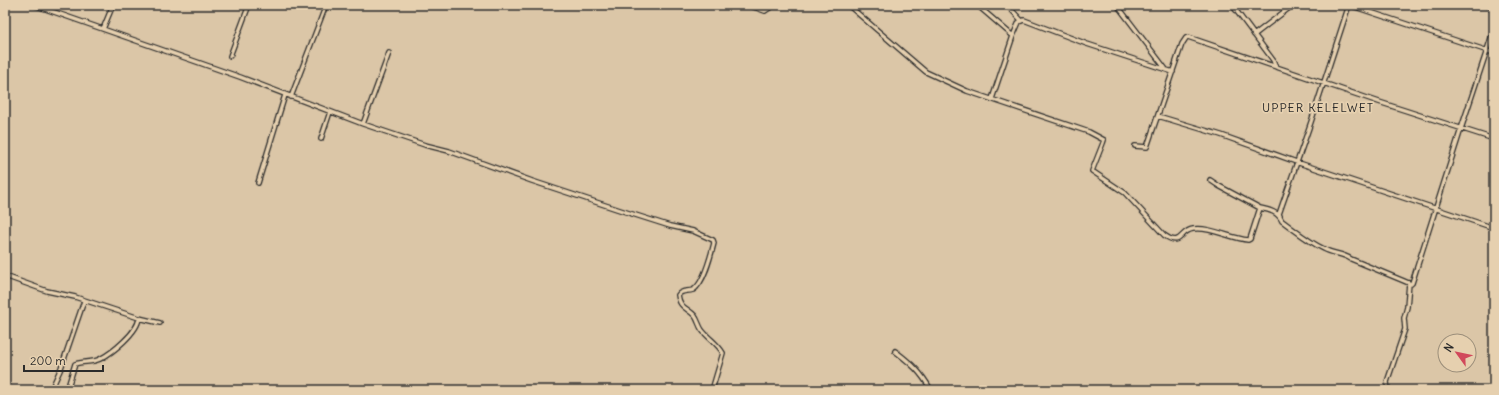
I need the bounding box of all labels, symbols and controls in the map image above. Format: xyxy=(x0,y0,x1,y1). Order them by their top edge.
district label: UPPER KELELWET xyxy=(1262,100,1374,115)
north arrow xyxy=(1437,333,1477,373)
text: N xyxy=(1441,341,1457,355)
scale bar xyxy=(24,347,103,373)
text: 200 m xyxy=(30,353,66,368)

